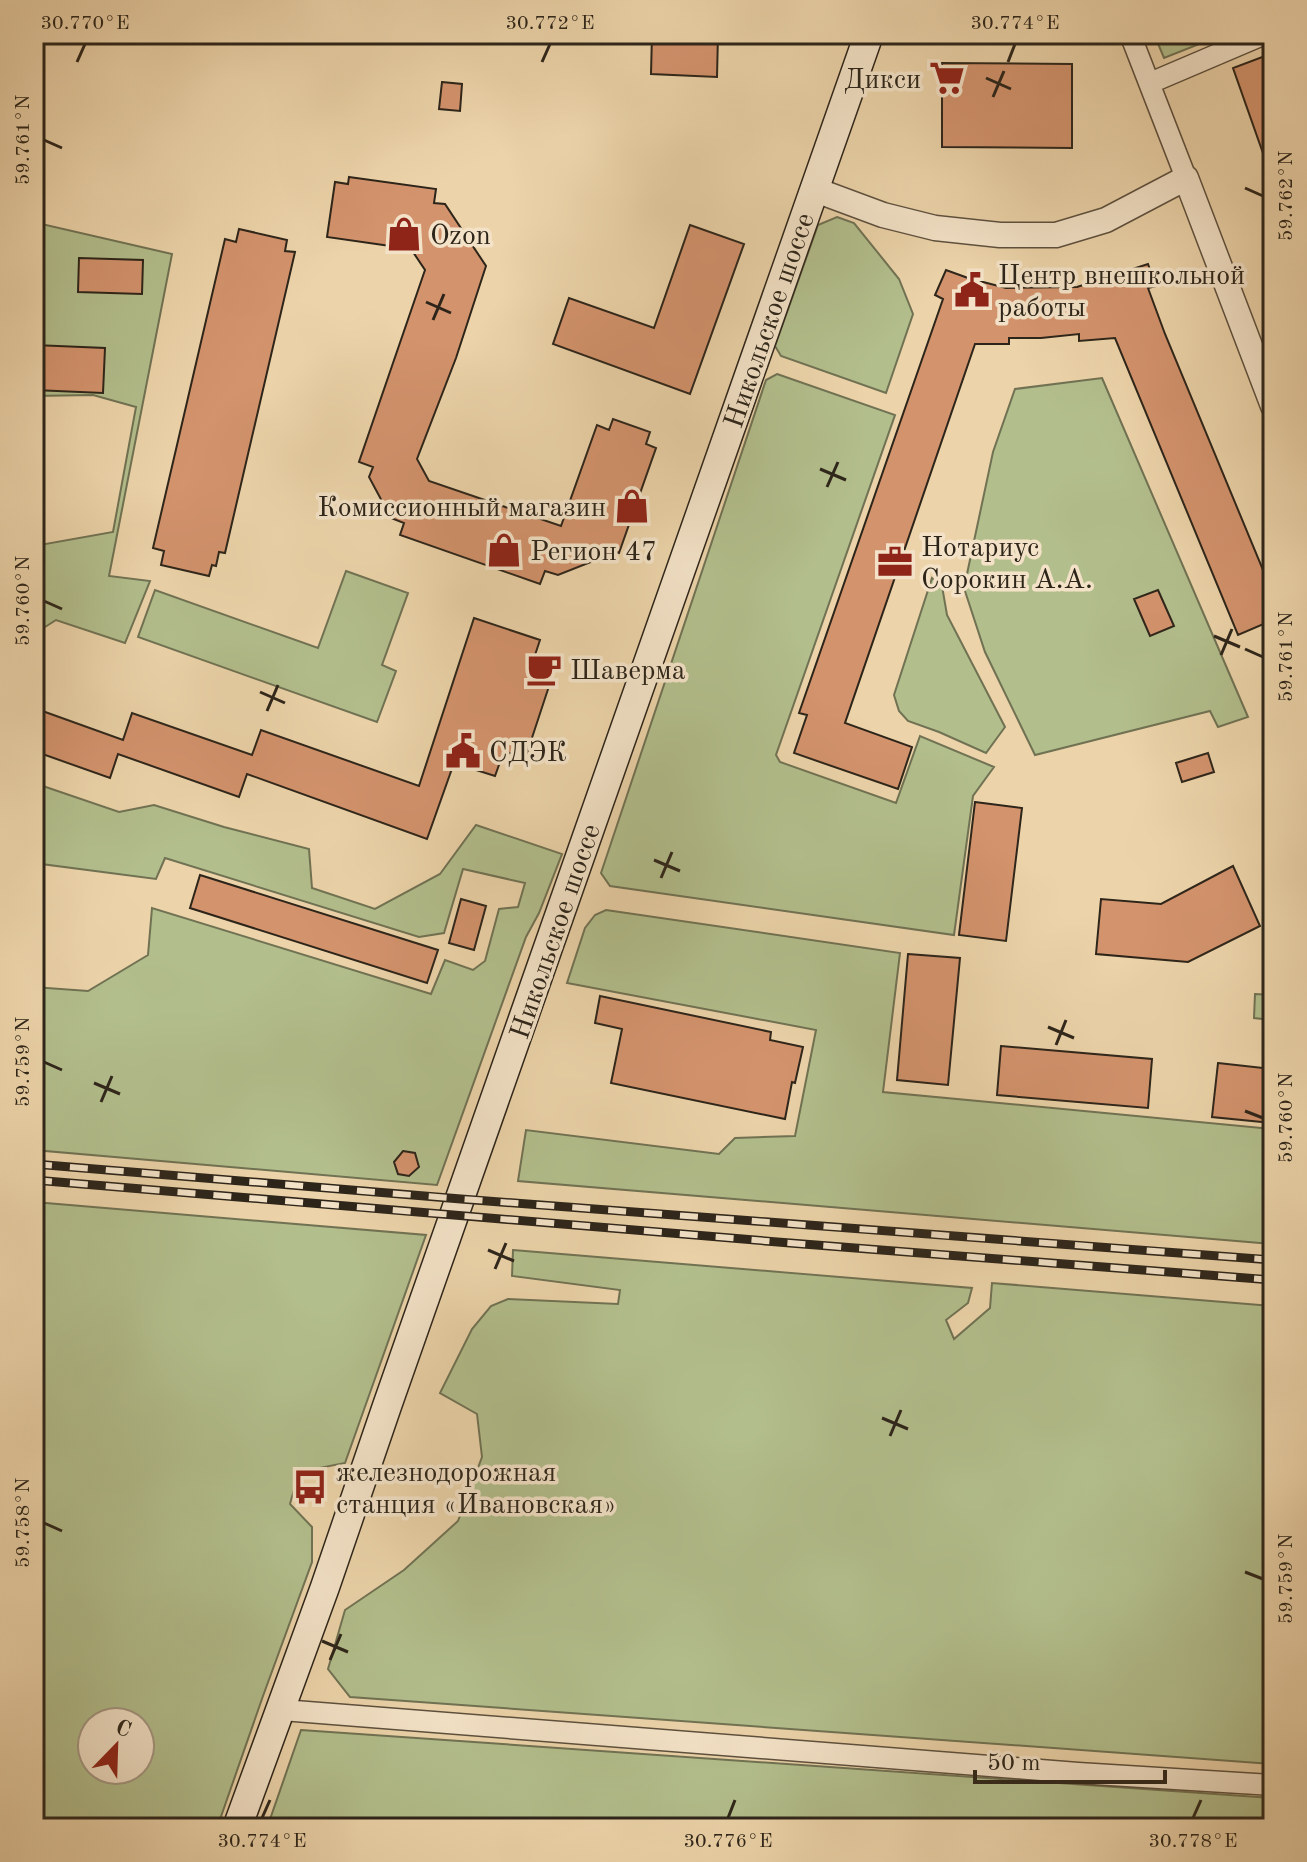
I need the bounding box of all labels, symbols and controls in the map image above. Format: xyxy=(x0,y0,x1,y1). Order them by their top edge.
text: 30.770°E xyxy=(41,14,130,34)
text: 30.772°E xyxy=(506,14,595,34)
text: 30.774°E xyxy=(971,14,1060,34)
supermarket icon: Дикси xyxy=(928,59,966,97)
place label: Дикси xyxy=(844,67,921,95)
text: 59.761°N xyxy=(14,95,34,185)
text: 59.762°N xyxy=(1277,151,1297,241)
street label: Никольское шоссе xyxy=(721,210,821,432)
shop icon: Ozon xyxy=(385,215,423,253)
place label: Ozon xyxy=(430,223,491,251)
place label: Центр внешкольной работы xyxy=(998,263,1245,323)
public building icon: Центр внешкольной работы xyxy=(953,271,991,309)
shop icon: Комиссионный магазин xyxy=(613,487,651,525)
place label: Комиссионный магазин xyxy=(317,495,606,523)
shop icon: Регион 47 xyxy=(485,531,523,569)
place label: Нотариус Сорокин А.А. xyxy=(921,535,1093,595)
place label: Регион 47 xyxy=(530,539,657,567)
office icon: Нотариус Сорокин А.А. xyxy=(876,543,914,581)
text: 59.760°N xyxy=(14,556,34,646)
text: 59.761°N xyxy=(1277,612,1297,702)
cafe icon: Шаверма xyxy=(525,650,563,688)
place label: Шаверма xyxy=(570,658,686,686)
public building icon: СДЭК xyxy=(444,732,482,770)
place label: СДЭК xyxy=(489,740,567,768)
street label: Никольское шоссе xyxy=(507,821,607,1043)
text: 59.759°N xyxy=(14,1017,34,1107)
text: 59.760°N xyxy=(1277,1073,1297,1163)
place label: железнодорожная станция «Ивановская» xyxy=(336,1460,616,1520)
bus stop icon: железнодорожная станция «Ивановская» xyxy=(291,1468,329,1506)
text: 59.758°N xyxy=(14,1478,34,1568)
text: 59.759°N xyxy=(1277,1534,1297,1624)
north arrow xyxy=(76,1706,156,1786)
text: С xyxy=(112,1716,134,1742)
scale bar xyxy=(975,1734,1165,1784)
text: 50 m xyxy=(987,1752,1041,1776)
text: 30.774°E xyxy=(218,1832,307,1852)
text: 30.776°E xyxy=(684,1832,773,1852)
text: 30.778°E xyxy=(1149,1832,1238,1852)

